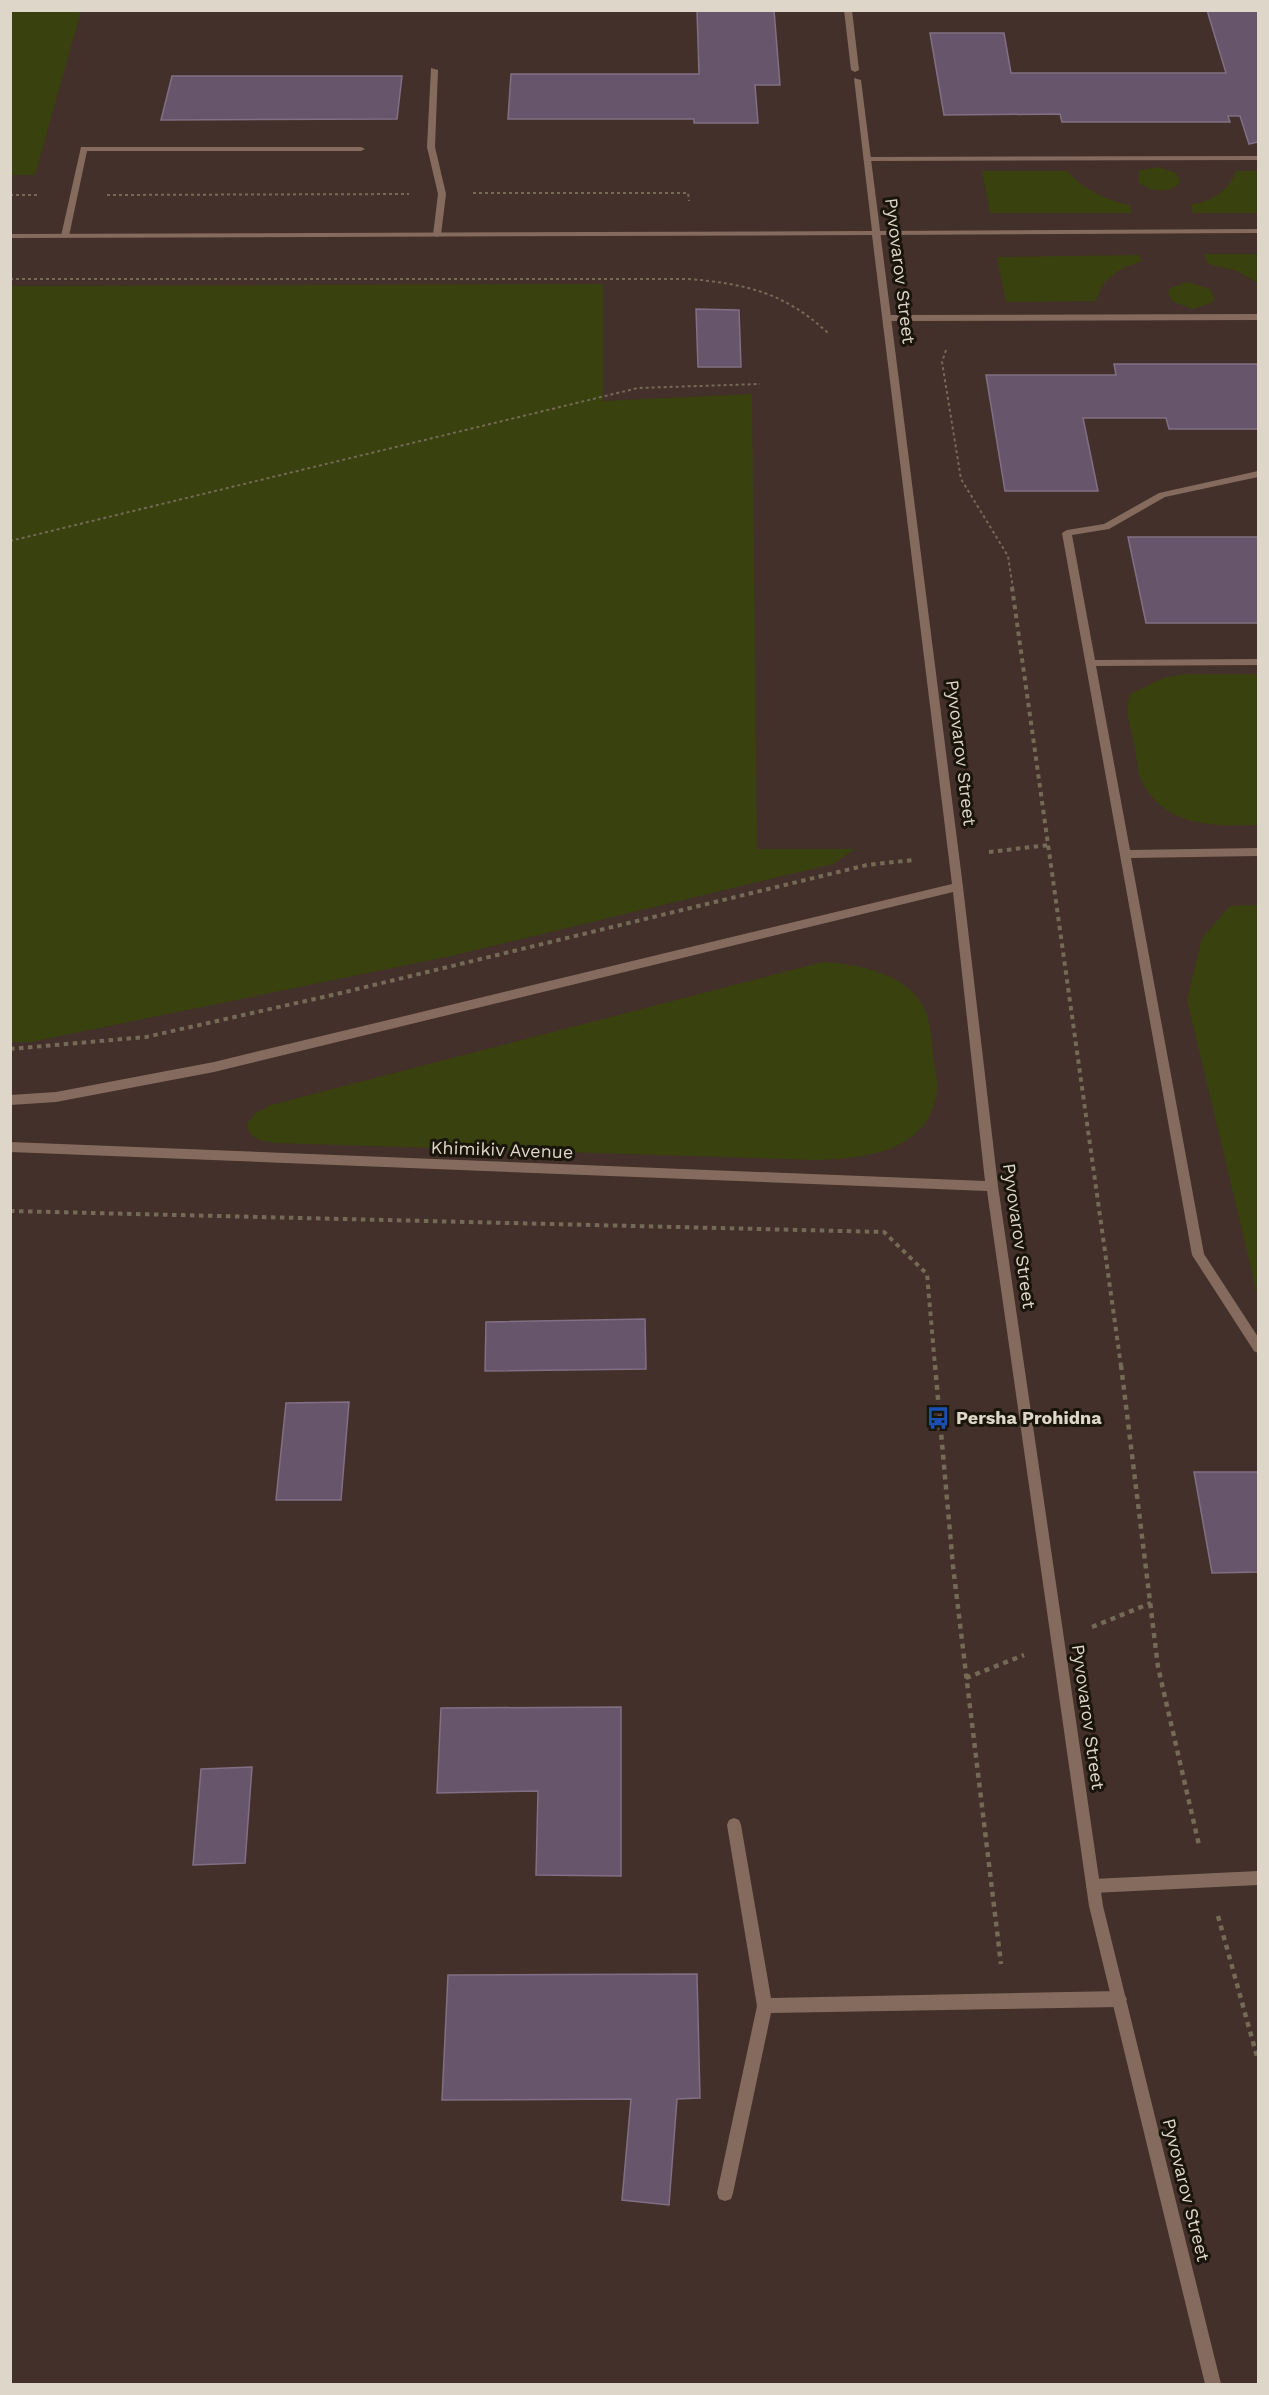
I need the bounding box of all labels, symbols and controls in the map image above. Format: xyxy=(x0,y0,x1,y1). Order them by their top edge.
street label: Pyvovarov Street xyxy=(881,197,920,346)
street label: Pyvovarov Street xyxy=(942,679,981,828)
street label: Khimikiv Avenue xyxy=(430,1137,574,1162)
street label: Pyvovarov Street xyxy=(999,1162,1040,1311)
bus stop icon: Persha Prohidna xyxy=(925,1405,951,1431)
place label: Persha Prohidna xyxy=(956,1407,1102,1428)
street label: Pyvovarov Street xyxy=(1068,1643,1109,1792)
street label: Pyvovarov Street xyxy=(1159,2116,1215,2264)

